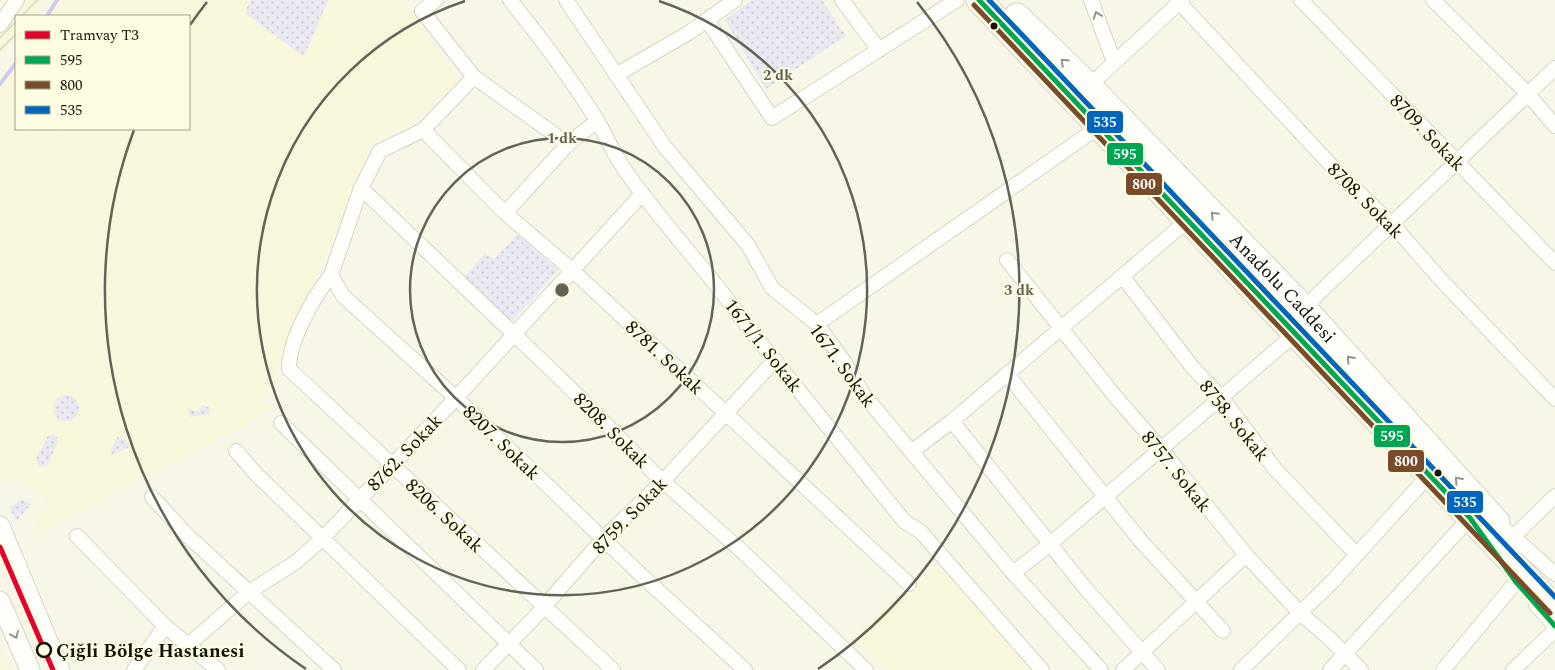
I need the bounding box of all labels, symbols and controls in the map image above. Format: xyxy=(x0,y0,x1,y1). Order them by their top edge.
one-way arrow xyxy=(1093,11,1103,20)
legend xyxy=(15,15,190,130)
unlabelled marker xyxy=(989,21,999,31)
text: Tramvay T3 xyxy=(60,24,139,47)
text: 595 xyxy=(60,49,83,72)
one-way arrow xyxy=(1060,59,1069,68)
text: 2 dk xyxy=(763,64,793,87)
text: 800 xyxy=(60,74,83,97)
street label: 8709. Sokak xyxy=(1382,88,1472,179)
text: 535 xyxy=(60,99,83,122)
line badge: 535 xyxy=(1086,110,1124,134)
text: 535 xyxy=(1093,112,1117,133)
text: 1 dk xyxy=(547,127,577,150)
line badge: 595 xyxy=(1106,142,1144,166)
text: 595 xyxy=(1113,144,1137,165)
street label: 8708. Sokak xyxy=(1320,156,1410,246)
line badge: 800 xyxy=(1125,172,1163,196)
text: 800 xyxy=(1132,174,1156,195)
one-way arrow xyxy=(1211,212,1220,221)
street label: Anadolu Caddesi xyxy=(1222,226,1342,350)
text: 3 dk xyxy=(1004,279,1034,302)
centre of rings xyxy=(553,281,571,299)
street label: 1671/1. Sokak xyxy=(717,293,809,400)
street label: 8781. Sokak xyxy=(618,314,710,403)
street label: 1671. Sokak xyxy=(801,318,883,415)
one-way arrow xyxy=(1346,355,1355,364)
street label: 8758. Sokak xyxy=(1192,374,1276,469)
street label: 8208. Sokak xyxy=(566,386,656,476)
street label: 8207. Sokak xyxy=(456,398,547,488)
street label: 8762. Sokak xyxy=(360,407,450,498)
line badge: 595 xyxy=(1373,424,1411,448)
street label: 8757. Sokak xyxy=(1134,425,1218,520)
text: 595 xyxy=(1380,426,1404,447)
line badge: 800 xyxy=(1387,449,1425,473)
text: 800 xyxy=(1394,451,1418,472)
unlabelled marker xyxy=(1433,468,1443,478)
street label: 8759. Sokak xyxy=(585,470,675,561)
street label: 8206. Sokak xyxy=(398,472,490,561)
one-way arrow xyxy=(1455,476,1464,485)
line badge: 535 xyxy=(1446,490,1484,514)
text: 535 xyxy=(1453,492,1477,513)
one-way arrow xyxy=(9,630,20,639)
place label: Çiğli Bölge Hastanesi xyxy=(56,637,245,666)
marker: Çiğli Bölge Hastanesi xyxy=(36,642,52,658)

